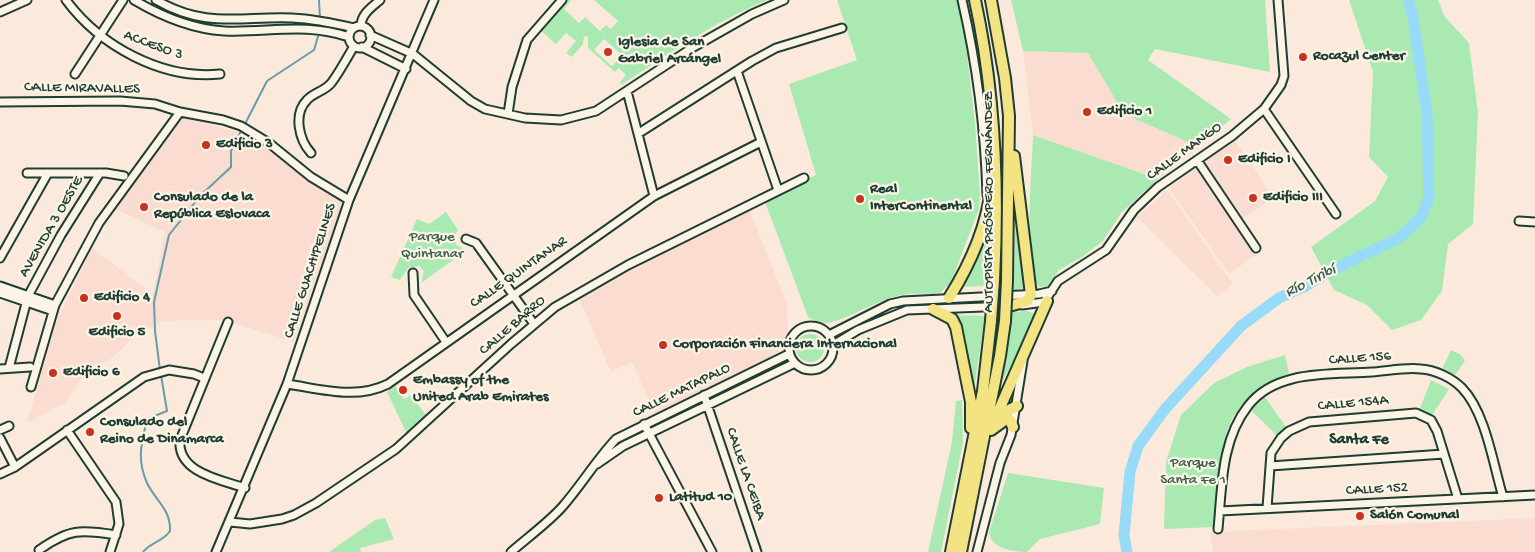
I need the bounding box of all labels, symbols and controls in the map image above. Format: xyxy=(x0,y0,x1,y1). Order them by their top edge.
street label: ACCESO 3 xyxy=(121,27,185,65)
place label: Iglesia de San Gabriel Arcángel xyxy=(618,34,721,69)
marker: Iglesia de San Gabriel Arcángel xyxy=(602,46,614,58)
place label: Rocazul Center xyxy=(1313,48,1405,66)
marker: Rocazul Center xyxy=(1297,51,1309,63)
street label: CALLE MIRAVALLES xyxy=(24,79,140,99)
street label: AUTOPISTA PRÓSPERO FERNÁNDEZ xyxy=(981,91,999,313)
place label: Edificio 1 xyxy=(1097,103,1152,121)
marker: Edificio 1 xyxy=(1081,106,1093,118)
street label: CALLE MANGO xyxy=(1144,119,1226,185)
place label: Edificio 3 xyxy=(216,136,273,154)
marker: Edificio 3 xyxy=(200,139,212,151)
place label: Edificio I xyxy=(1238,151,1291,169)
marker: Edificio I xyxy=(1222,154,1234,166)
street label: AVENIDA 3 OESTE xyxy=(16,173,88,281)
place label: Real InterContinental xyxy=(870,181,972,216)
place label: Consulado de la República Eslovaca xyxy=(154,189,270,224)
place label: Edificio III xyxy=(1263,189,1323,207)
marker: Edificio III xyxy=(1247,192,1259,204)
marker: Real InterContinental xyxy=(854,193,866,205)
marker: Consulado de la República Eslovaca xyxy=(138,201,150,213)
street label: CALLE GUACHIPELINES xyxy=(281,201,341,341)
park label: Parque Quintanar xyxy=(401,229,463,264)
street label: CALLE QUINTANAR xyxy=(467,233,571,313)
water label: Río Tiribí xyxy=(1282,261,1340,303)
place label: Edificio 4 xyxy=(94,289,150,307)
marker: Edificio 4 xyxy=(78,292,90,304)
street label: CALLE BARRO xyxy=(476,292,550,360)
marker: Edificio 5 xyxy=(111,310,123,322)
place label: Edificio 5 xyxy=(89,324,145,342)
place label: Corporación Financiera Internacional xyxy=(673,336,897,354)
marker: Corporación Financiera Internacional xyxy=(657,339,669,351)
street label: CALLE 156 xyxy=(1328,348,1392,370)
street label: CALLE MATAPALO xyxy=(630,360,734,422)
place label: Edificio 6 xyxy=(63,364,120,382)
marker: Edificio 6 xyxy=(47,367,59,379)
place label: Embassy of the United Arab Emirates xyxy=(413,372,548,407)
marker: Embassy of the United Arab Emirates xyxy=(397,384,409,396)
street label: CALLE 154A xyxy=(1317,392,1389,416)
place label: Consulado del Reino de Dinamarca xyxy=(100,414,224,449)
marker: Consulado del Reino de Dinamarca xyxy=(84,426,96,438)
street label: CALLE LA CEIBA xyxy=(721,426,769,522)
district label: Santa Fe xyxy=(1329,431,1389,451)
park label: Parque Santa Fe 1 xyxy=(1160,455,1226,490)
street label: CALLE 152 xyxy=(1345,479,1409,501)
place label: Latitud 10 xyxy=(669,489,732,507)
marker: Latitud 10 xyxy=(653,492,665,504)
place label: Salón Comunal xyxy=(1370,507,1459,525)
marker: Salón Comunal xyxy=(1354,510,1366,522)

